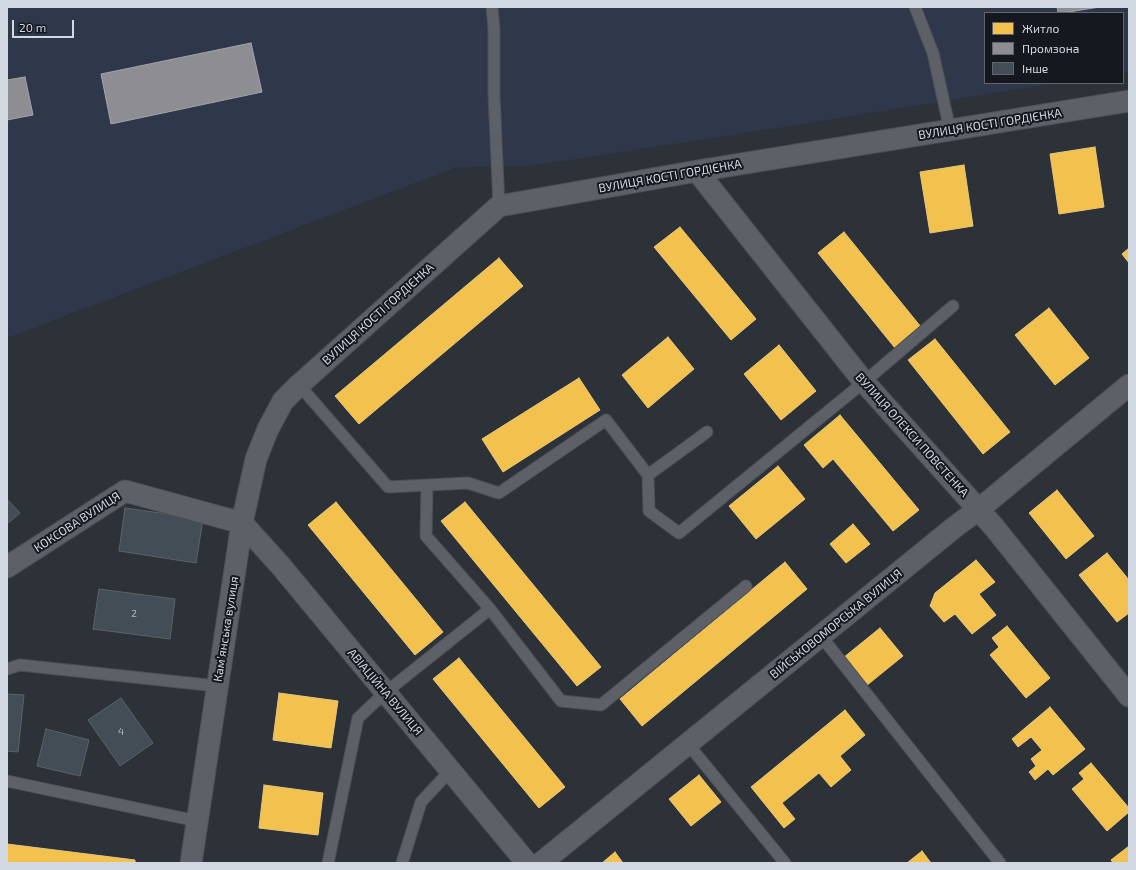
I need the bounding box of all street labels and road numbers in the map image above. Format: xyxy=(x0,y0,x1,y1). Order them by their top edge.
street label: ВУЛИЦЯ КОСТІ ГОРДІЄНКА xyxy=(917,106,1063,142)
street label: ВУЛИЦЯ КОСТІ ГОРДІЄНКА xyxy=(597,156,743,196)
street label: ВУЛИЦЯ КОСТІ ГОРДІЄНКА xyxy=(319,260,437,368)
street label: ВУЛИЦЯ ОЛЕКСИ ПОВСТЕНКА xyxy=(852,370,972,500)
street label: КОКСОВА ВУЛИЦЯ xyxy=(31,489,123,555)
street label: ВІЙСЬКОВОМОРСЬКА ВУЛИЦЯ xyxy=(767,566,905,682)
street label: Камʼянська вулиця xyxy=(211,575,241,683)
street label: АВІАЦІЙНА ВУЛИЦЯ xyxy=(345,646,425,738)

